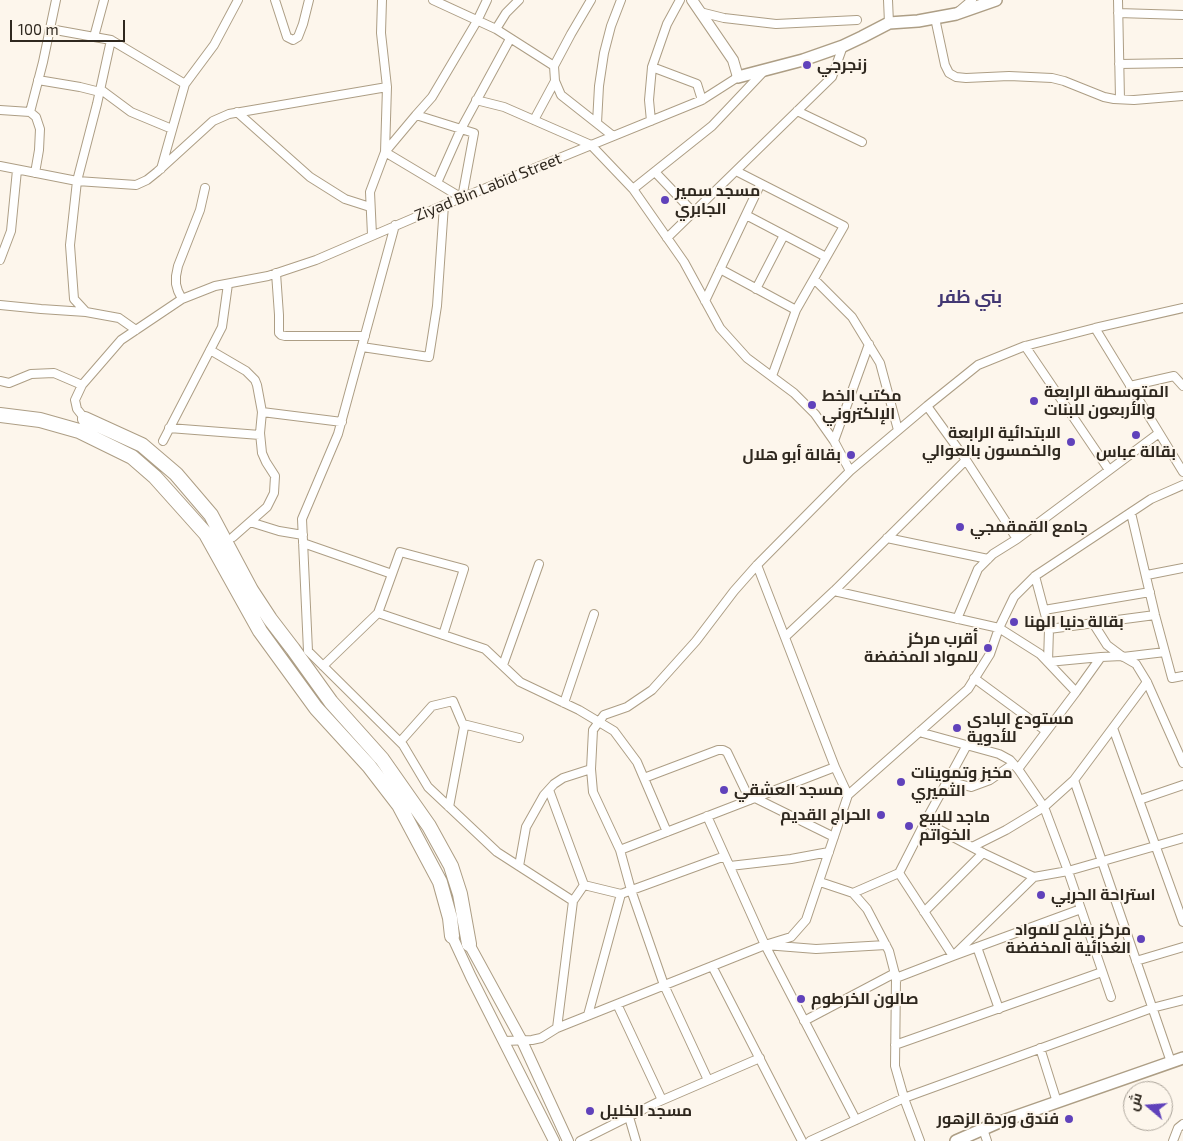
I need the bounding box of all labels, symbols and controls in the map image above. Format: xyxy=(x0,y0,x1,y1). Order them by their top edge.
scale bar xyxy=(12,10,128,42)
text: 100 m xyxy=(18,20,59,38)
place label: زنجرجي xyxy=(817,55,867,75)
marker: زنجرجي xyxy=(801,59,813,71)
street label: Ziyad Bin Labid Street xyxy=(412,149,564,225)
place label: مسجد سمير الجابري xyxy=(675,181,760,219)
marker: مسجد سمير الجابري xyxy=(659,194,671,206)
district label: بني ظفر xyxy=(938,286,1002,308)
place label: المتوسطة الرابعة والأربعون للبنات xyxy=(1044,382,1169,420)
place label: مكتب الخط الإلكتروني xyxy=(822,386,902,424)
marker: المتوسطة الرابعة والأربعون للبنات xyxy=(1028,395,1040,407)
marker: مكتب الخط الإلكتروني xyxy=(806,399,818,411)
place label: الابتدائية الرابعة والخمسون بالعوالي xyxy=(922,423,1061,461)
marker: بقالة عباس xyxy=(1130,429,1142,441)
marker: الابتدائية الرابعة والخمسون بالعوالي xyxy=(1065,436,1077,448)
place label: بقالة عباس xyxy=(1096,442,1176,462)
place label: بقالة أبو هلال xyxy=(743,445,841,465)
marker: بقالة أبو هلال xyxy=(845,449,857,461)
place label: جامع القمقمجي xyxy=(970,517,1088,537)
marker: جامع القمقمجي xyxy=(954,521,966,533)
place label: بقالة دنيا الهنا xyxy=(1024,612,1124,632)
marker: بقالة دنيا الهنا xyxy=(1008,616,1020,628)
place label: أقرب مركز للمواد المخفضة xyxy=(864,629,978,667)
marker: أقرب مركز للمواد المخفضة xyxy=(982,642,994,654)
place label: مستودع البادى للأدوية xyxy=(967,709,1074,747)
marker: مستودع البادى للأدوية xyxy=(951,722,963,734)
place label: مخبز وتموينات الثميري xyxy=(911,763,1013,801)
marker: مخبز وتموينات الثميري xyxy=(895,776,907,788)
place label: مسجد العشقي xyxy=(734,780,843,800)
marker: مسجد العشقي xyxy=(718,784,730,796)
place label: الحراج القديم xyxy=(780,805,871,825)
place label: ماجد للبيع الخواتم xyxy=(919,807,990,845)
marker: الحراج القديم xyxy=(875,809,887,821)
marker: ماجد للبيع الخواتم xyxy=(903,820,915,832)
place label: استراحة الحربي xyxy=(1051,885,1156,905)
marker: استراحة الحربي xyxy=(1035,889,1047,901)
place label: مركز بفلح للمواد الغذائية المخفضة xyxy=(1006,920,1131,958)
marker: مركز بفلح للمواد الغذائية المخفضة xyxy=(1135,933,1147,945)
place label: صالون الخرطوم xyxy=(811,989,919,1009)
marker: صالون الخرطوم xyxy=(795,993,807,1005)
north arrow xyxy=(1123,1081,1173,1131)
text: ش xyxy=(1123,1090,1145,1113)
place label: مسجد الخليل xyxy=(600,1101,692,1121)
marker: مسجد الخليل xyxy=(584,1105,596,1117)
place label: فندق وردة الزهور xyxy=(937,1109,1059,1129)
marker: فندق وردة الزهور xyxy=(1063,1113,1075,1125)

